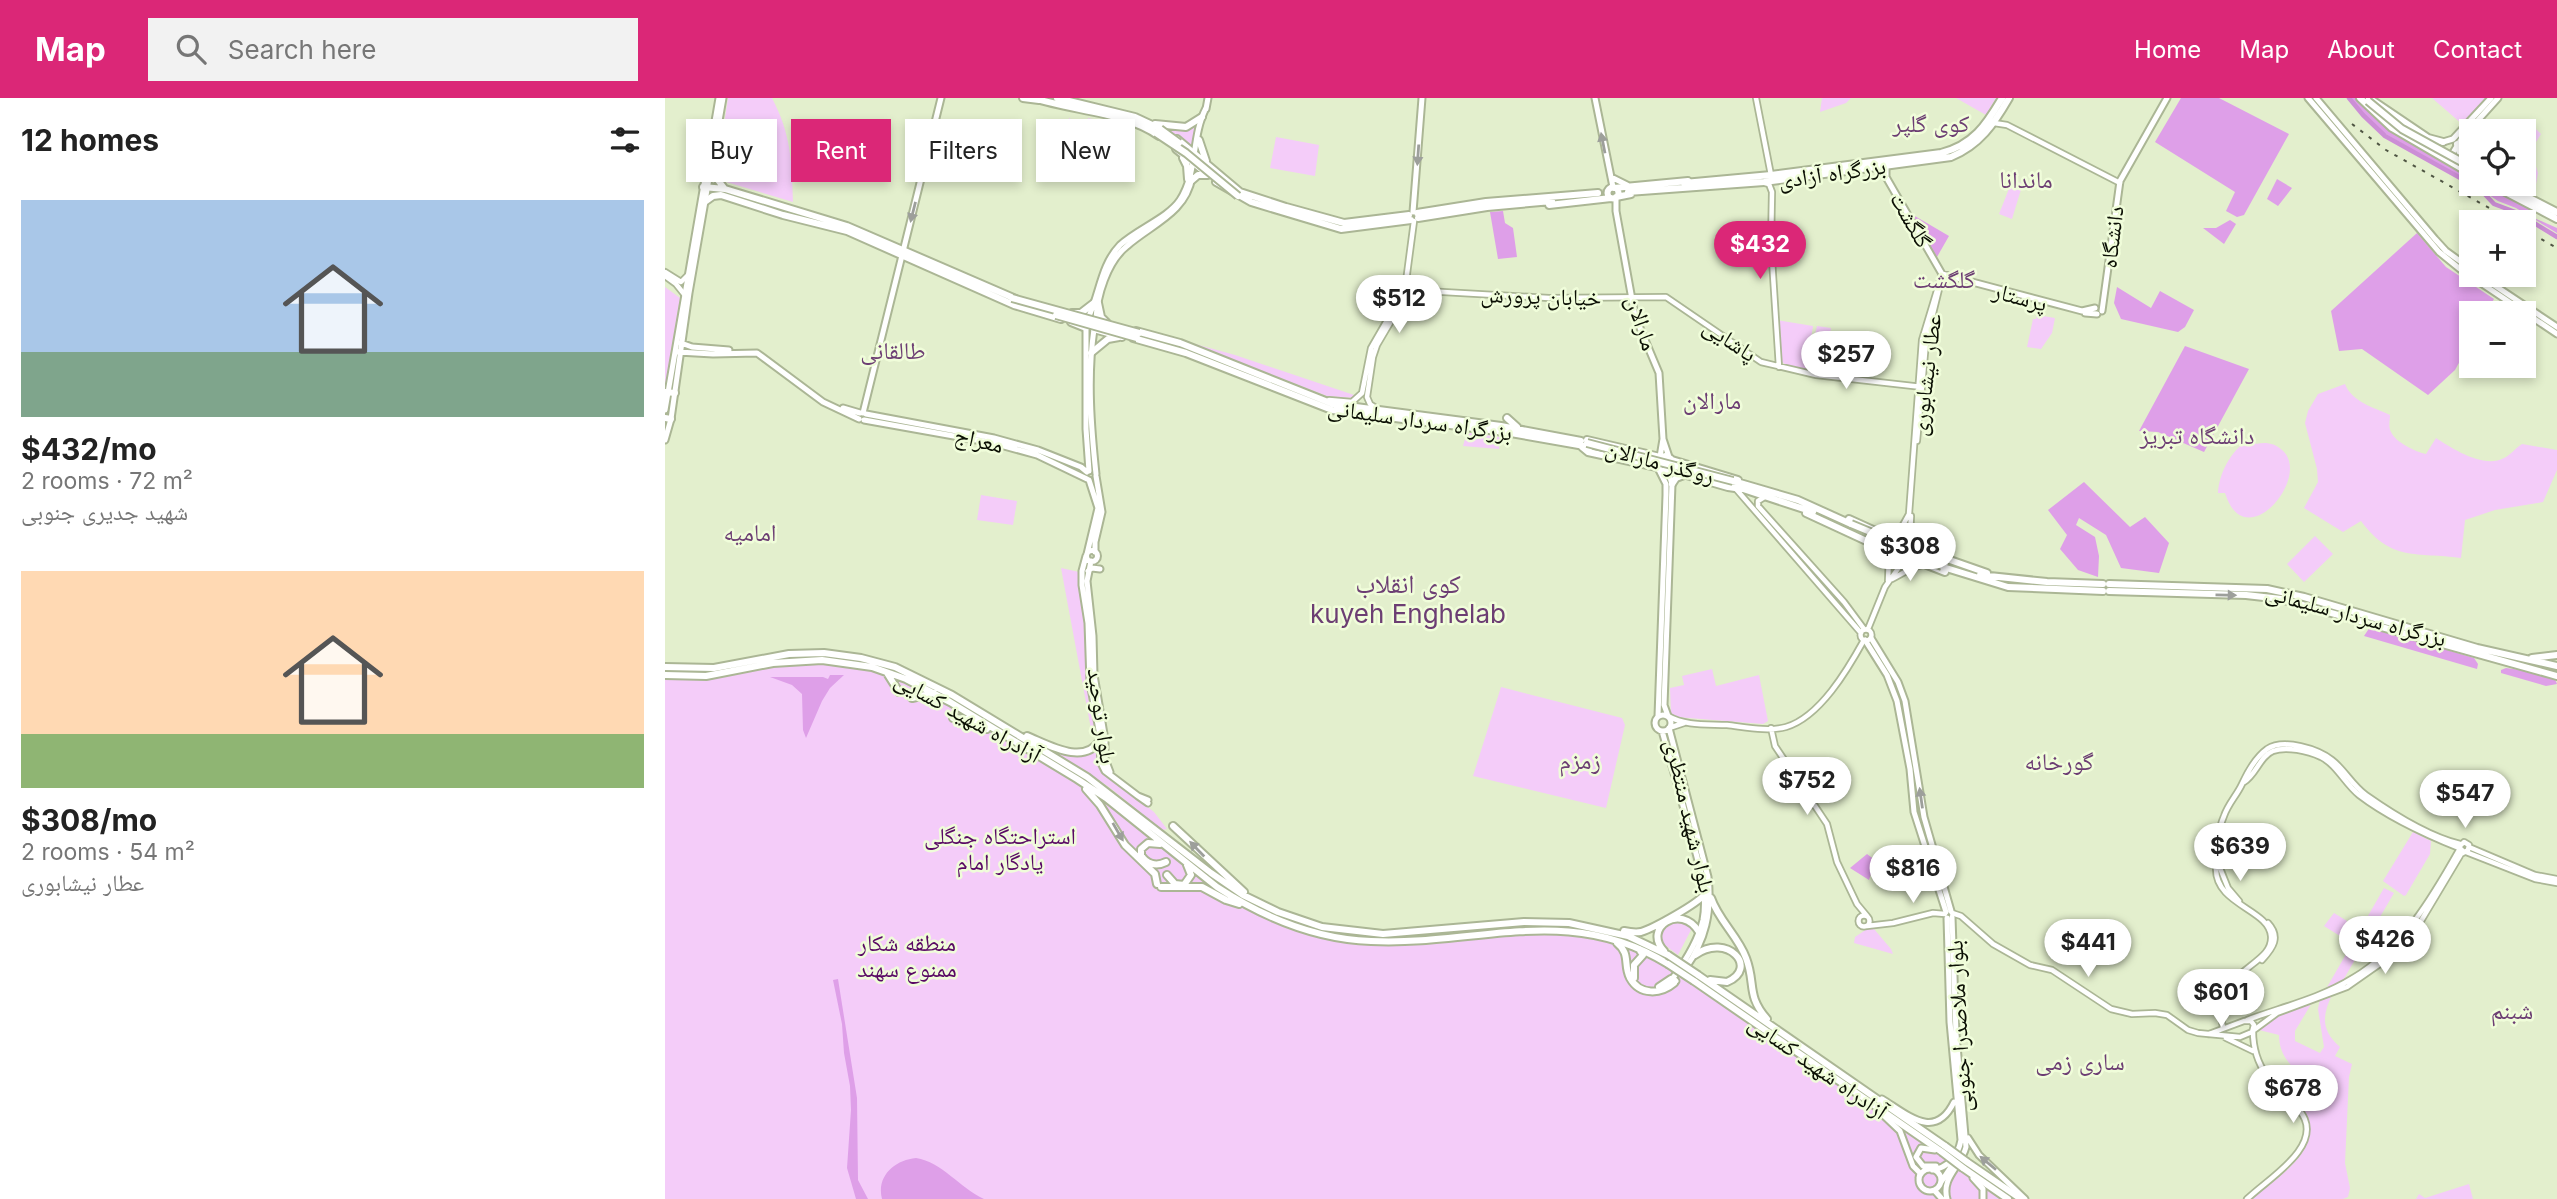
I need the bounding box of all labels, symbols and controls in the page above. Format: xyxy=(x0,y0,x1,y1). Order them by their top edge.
search box xyxy=(148,18,638,81)
text: Map xyxy=(35,29,106,69)
icon: search xyxy=(172,30,210,68)
text: Search here xyxy=(228,34,376,65)
text: Home xyxy=(2134,35,2201,64)
text: Map xyxy=(2239,35,2289,64)
text: About xyxy=(2327,35,2395,64)
text: Contact xyxy=(2433,35,2522,64)
district label: کوی گلپر xyxy=(1892,109,1970,138)
chip: Buy xyxy=(686,119,777,182)
chip: Rent xyxy=(791,119,891,182)
chip: Filters xyxy=(905,119,1022,182)
chip: New xyxy=(1036,119,1135,182)
map controls xyxy=(2459,119,2536,378)
button: locate xyxy=(2459,119,2536,196)
icon: filters xyxy=(606,121,644,159)
text: 12 homes xyxy=(21,122,159,158)
one-way arrow xyxy=(1598,132,1609,154)
one-way arrow xyxy=(1412,144,1423,166)
street label: بزرگراه آزادی xyxy=(1776,152,1888,194)
district label: ماندانا xyxy=(1999,165,2053,194)
street label: گلگشت xyxy=(1884,187,1938,253)
one-way arrow xyxy=(907,201,918,223)
street label: دانشگاه xyxy=(2094,204,2130,270)
button: + xyxy=(2459,210,2536,287)
pin: $432 xyxy=(1719,222,1801,281)
text: $432 xyxy=(1730,230,1790,258)
icon: home xyxy=(270,246,396,372)
district label: گلگشت xyxy=(1913,265,1975,294)
pin: $512 xyxy=(1358,275,1440,335)
street label: پرستار xyxy=(1989,276,2050,318)
street label: خیابان پرورش xyxy=(1480,280,1602,312)
text: $512 xyxy=(1372,284,1426,312)
street label: مارالان xyxy=(1620,292,1664,354)
button: − xyxy=(2459,301,2536,378)
street label: پاشایی xyxy=(1698,312,1762,368)
street label: عطار نیشابوری xyxy=(1905,312,1947,438)
pin: $257 xyxy=(1805,331,1887,391)
district label: طالقانی xyxy=(860,336,926,365)
text: $257 xyxy=(1817,340,1875,368)
district label: مارالان xyxy=(1683,386,1741,415)
street label: بزرگراه سردار سلیمانی xyxy=(1326,393,1514,447)
street label: معراج xyxy=(952,421,1006,460)
district label: دانشگاه تبریز xyxy=(2139,421,2254,450)
text: $432/mo xyxy=(21,431,157,467)
street label: روگذر مارالان xyxy=(1603,434,1717,490)
text: 2 rooms · 72 m² xyxy=(21,467,193,495)
text: شهید جدیری جنوبی xyxy=(21,498,188,526)
district label: امامیه xyxy=(723,518,777,547)
pin: $308 xyxy=(1869,524,1951,583)
text: $308 xyxy=(1880,532,1940,560)
district label: کوی انقلاب kuyeh Enghelab xyxy=(1310,568,1506,629)
street label: بزرگراه سردار سلیمانی xyxy=(2263,577,2449,653)
one-way arrow xyxy=(2215,589,2237,601)
icon: home xyxy=(270,617,396,743)
street label: آزادراه شهید کسایی xyxy=(890,665,1047,769)
street label: بلوار توحید xyxy=(1081,667,1123,765)
street label: بلوار شهید منتظری xyxy=(1659,737,1721,895)
district label: زمزم xyxy=(1559,746,1601,777)
district label: گورخانه xyxy=(2024,747,2094,776)
pin: $752 xyxy=(1766,758,1848,817)
text: $752 xyxy=(1778,766,1836,794)
pin: $547 xyxy=(2424,770,2506,830)
text: $547 xyxy=(2436,779,2494,807)
one-way arrow xyxy=(1915,787,1926,809)
text: $308/mo xyxy=(21,802,157,838)
park label: استراحتگاه جنگلی یادگار امام xyxy=(924,822,1076,878)
one-way arrow xyxy=(1111,823,1124,842)
pin: $639 xyxy=(2199,824,2281,883)
text: $639 xyxy=(2210,832,2270,860)
text: 2 rooms · 54 m² xyxy=(21,838,195,866)
one-way arrow xyxy=(1189,841,1206,858)
pin: $816 xyxy=(1872,846,1954,905)
text: $816 xyxy=(1886,854,1940,882)
text: عطار نیشابوری xyxy=(21,869,144,897)
pin: $426 xyxy=(2344,916,2426,976)
pin: $441 xyxy=(2047,920,2129,979)
text: $426 xyxy=(2355,925,2415,953)
text: $441 xyxy=(2060,928,2116,956)
park label: منطقه شکار ممنوع سهند xyxy=(857,929,957,984)
street label: بلوار ملاصدرا جنوبی xyxy=(1941,939,1977,1113)
pin: $601 xyxy=(2180,970,2262,1029)
text: $601 xyxy=(2193,978,2249,1006)
district label: شبنم xyxy=(2491,996,2533,1027)
street label: آزادراه شهید کسایی xyxy=(1743,1009,1894,1126)
district label: ساری زمی xyxy=(2035,1047,2125,1076)
pin: $678 xyxy=(2252,1066,2334,1125)
text: $678 xyxy=(2264,1074,2322,1102)
one-way arrow xyxy=(1979,1156,1997,1171)

